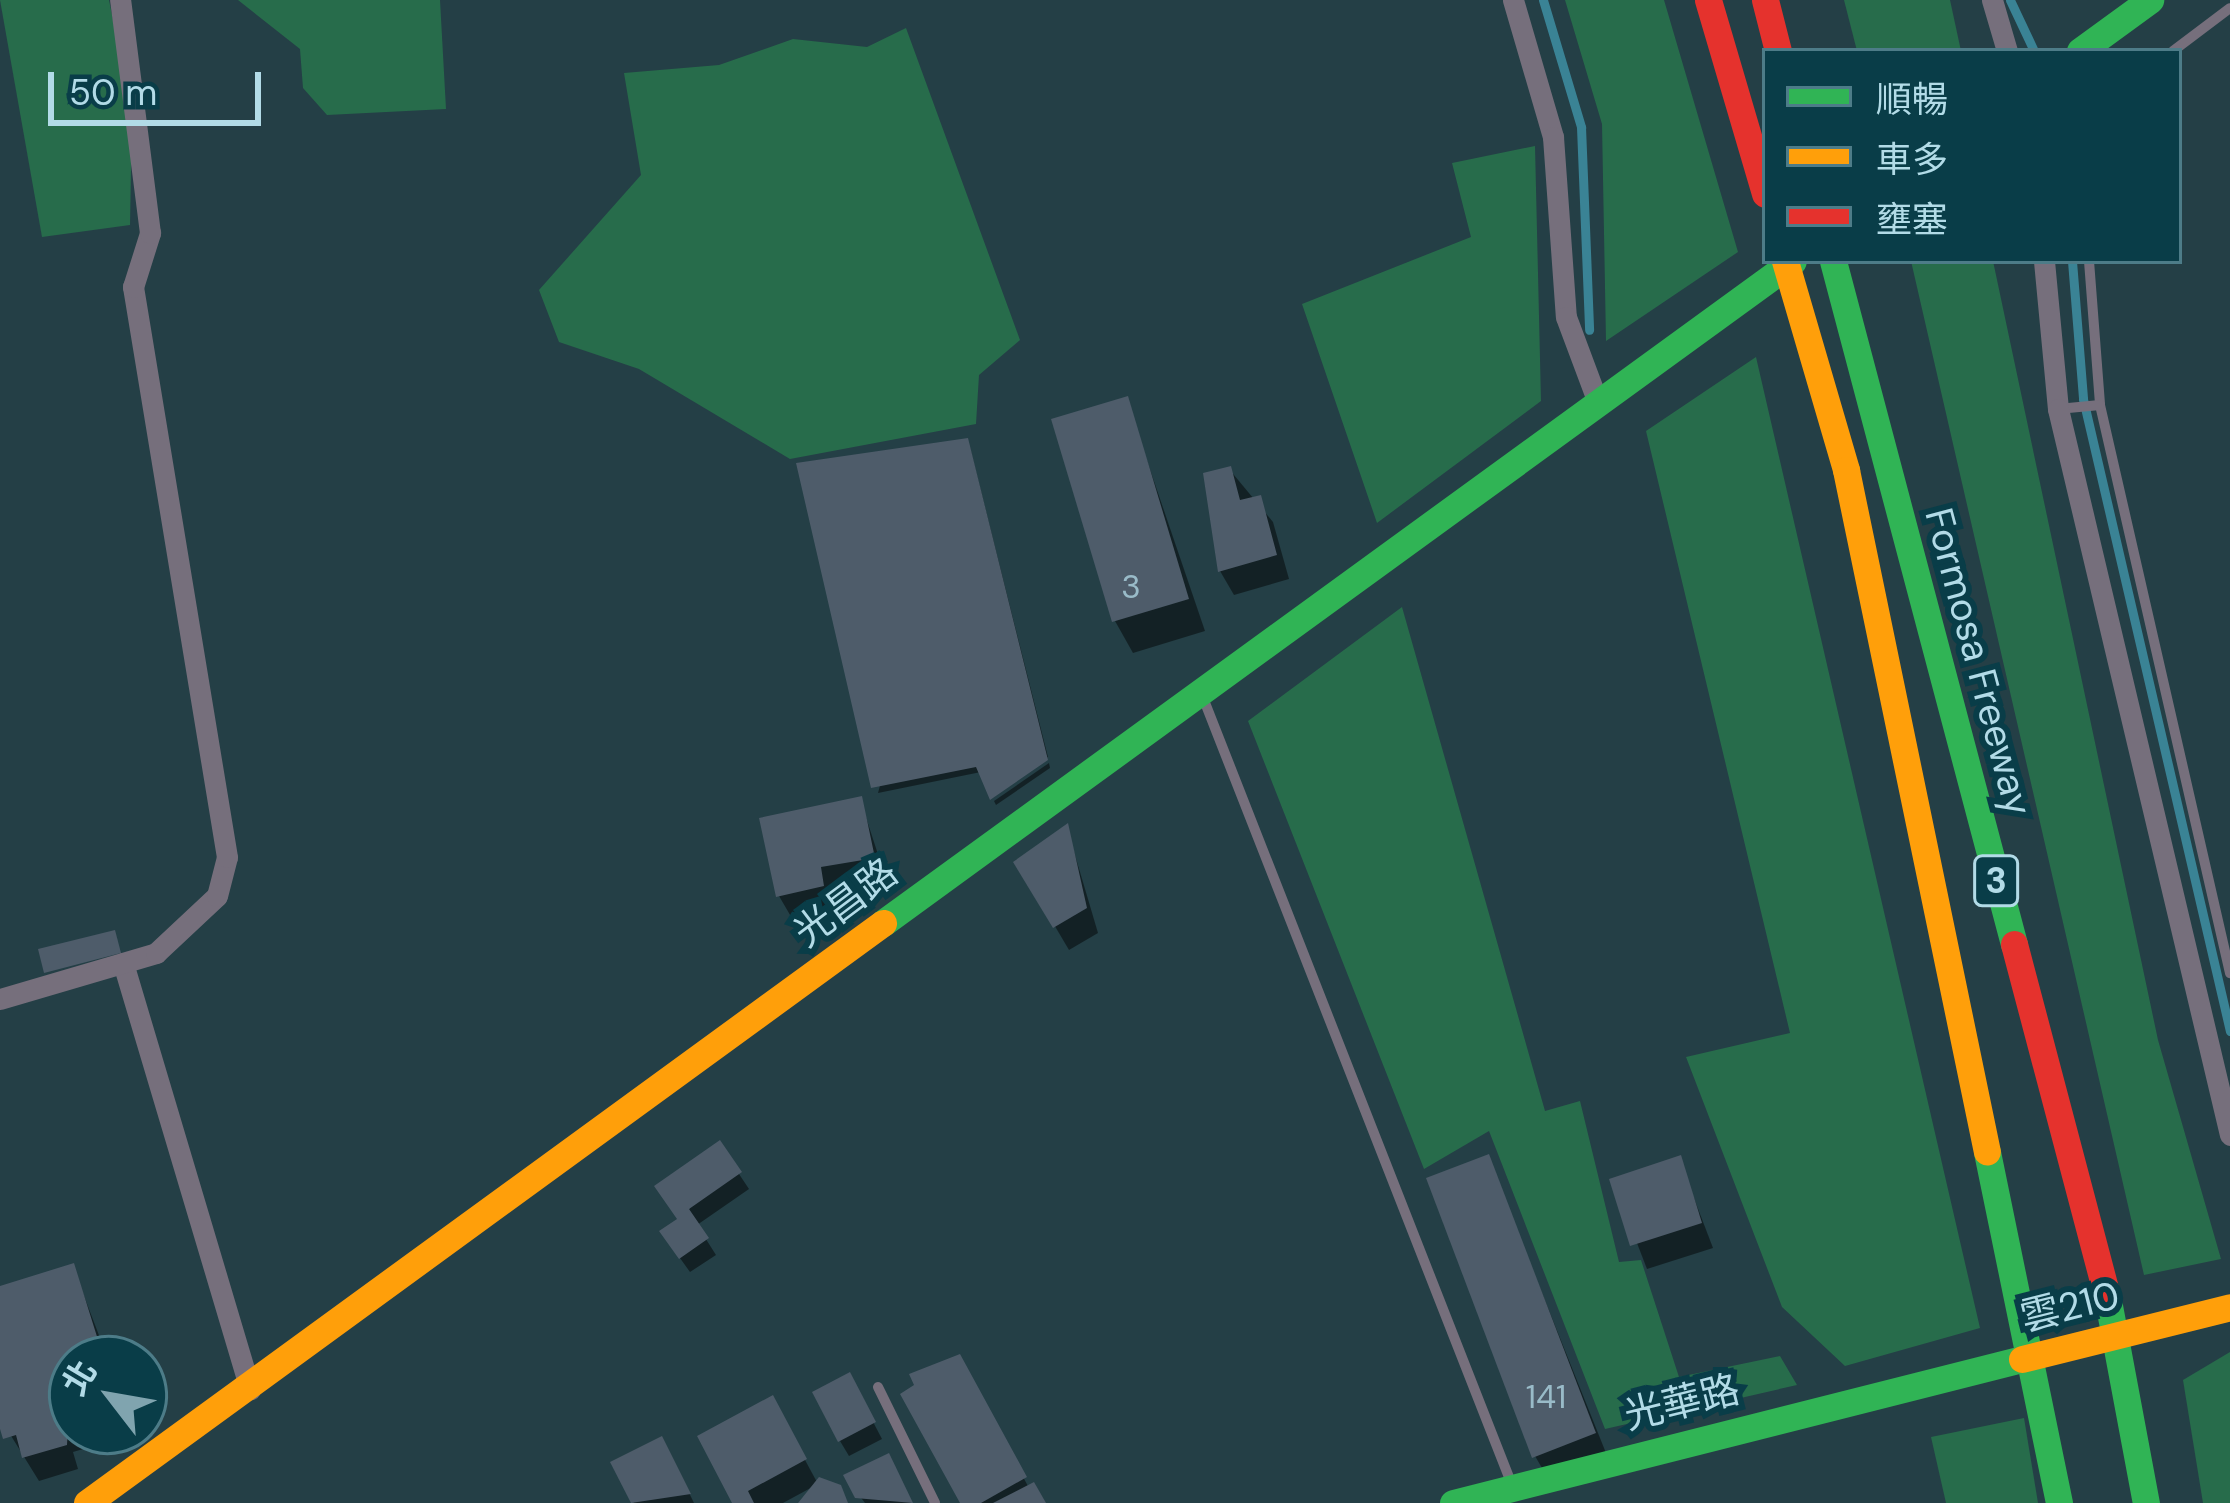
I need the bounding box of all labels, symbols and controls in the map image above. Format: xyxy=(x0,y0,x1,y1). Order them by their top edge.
scale bar xyxy=(54,48,267,122)
legend xyxy=(1762,48,2182,264)
text: 50 m xyxy=(69,69,157,116)
text: 順暢 xyxy=(1876,76,1948,123)
text: 車多 xyxy=(1876,136,1948,183)
text: 壅塞 xyxy=(1876,196,1948,243)
street label: Formosa Freeway xyxy=(1914,503,2042,821)
house number: 3 xyxy=(1121,567,1141,607)
street label: 光昌路 xyxy=(785,849,907,957)
road number: 3 xyxy=(1972,851,2020,911)
street label: 雲210 xyxy=(2016,1272,2124,1342)
north arrow xyxy=(48,1335,168,1455)
text: 北 xyxy=(52,1353,106,1403)
street label: 光華路 xyxy=(1620,1366,1744,1440)
house number: 141 xyxy=(1526,1377,1566,1417)

